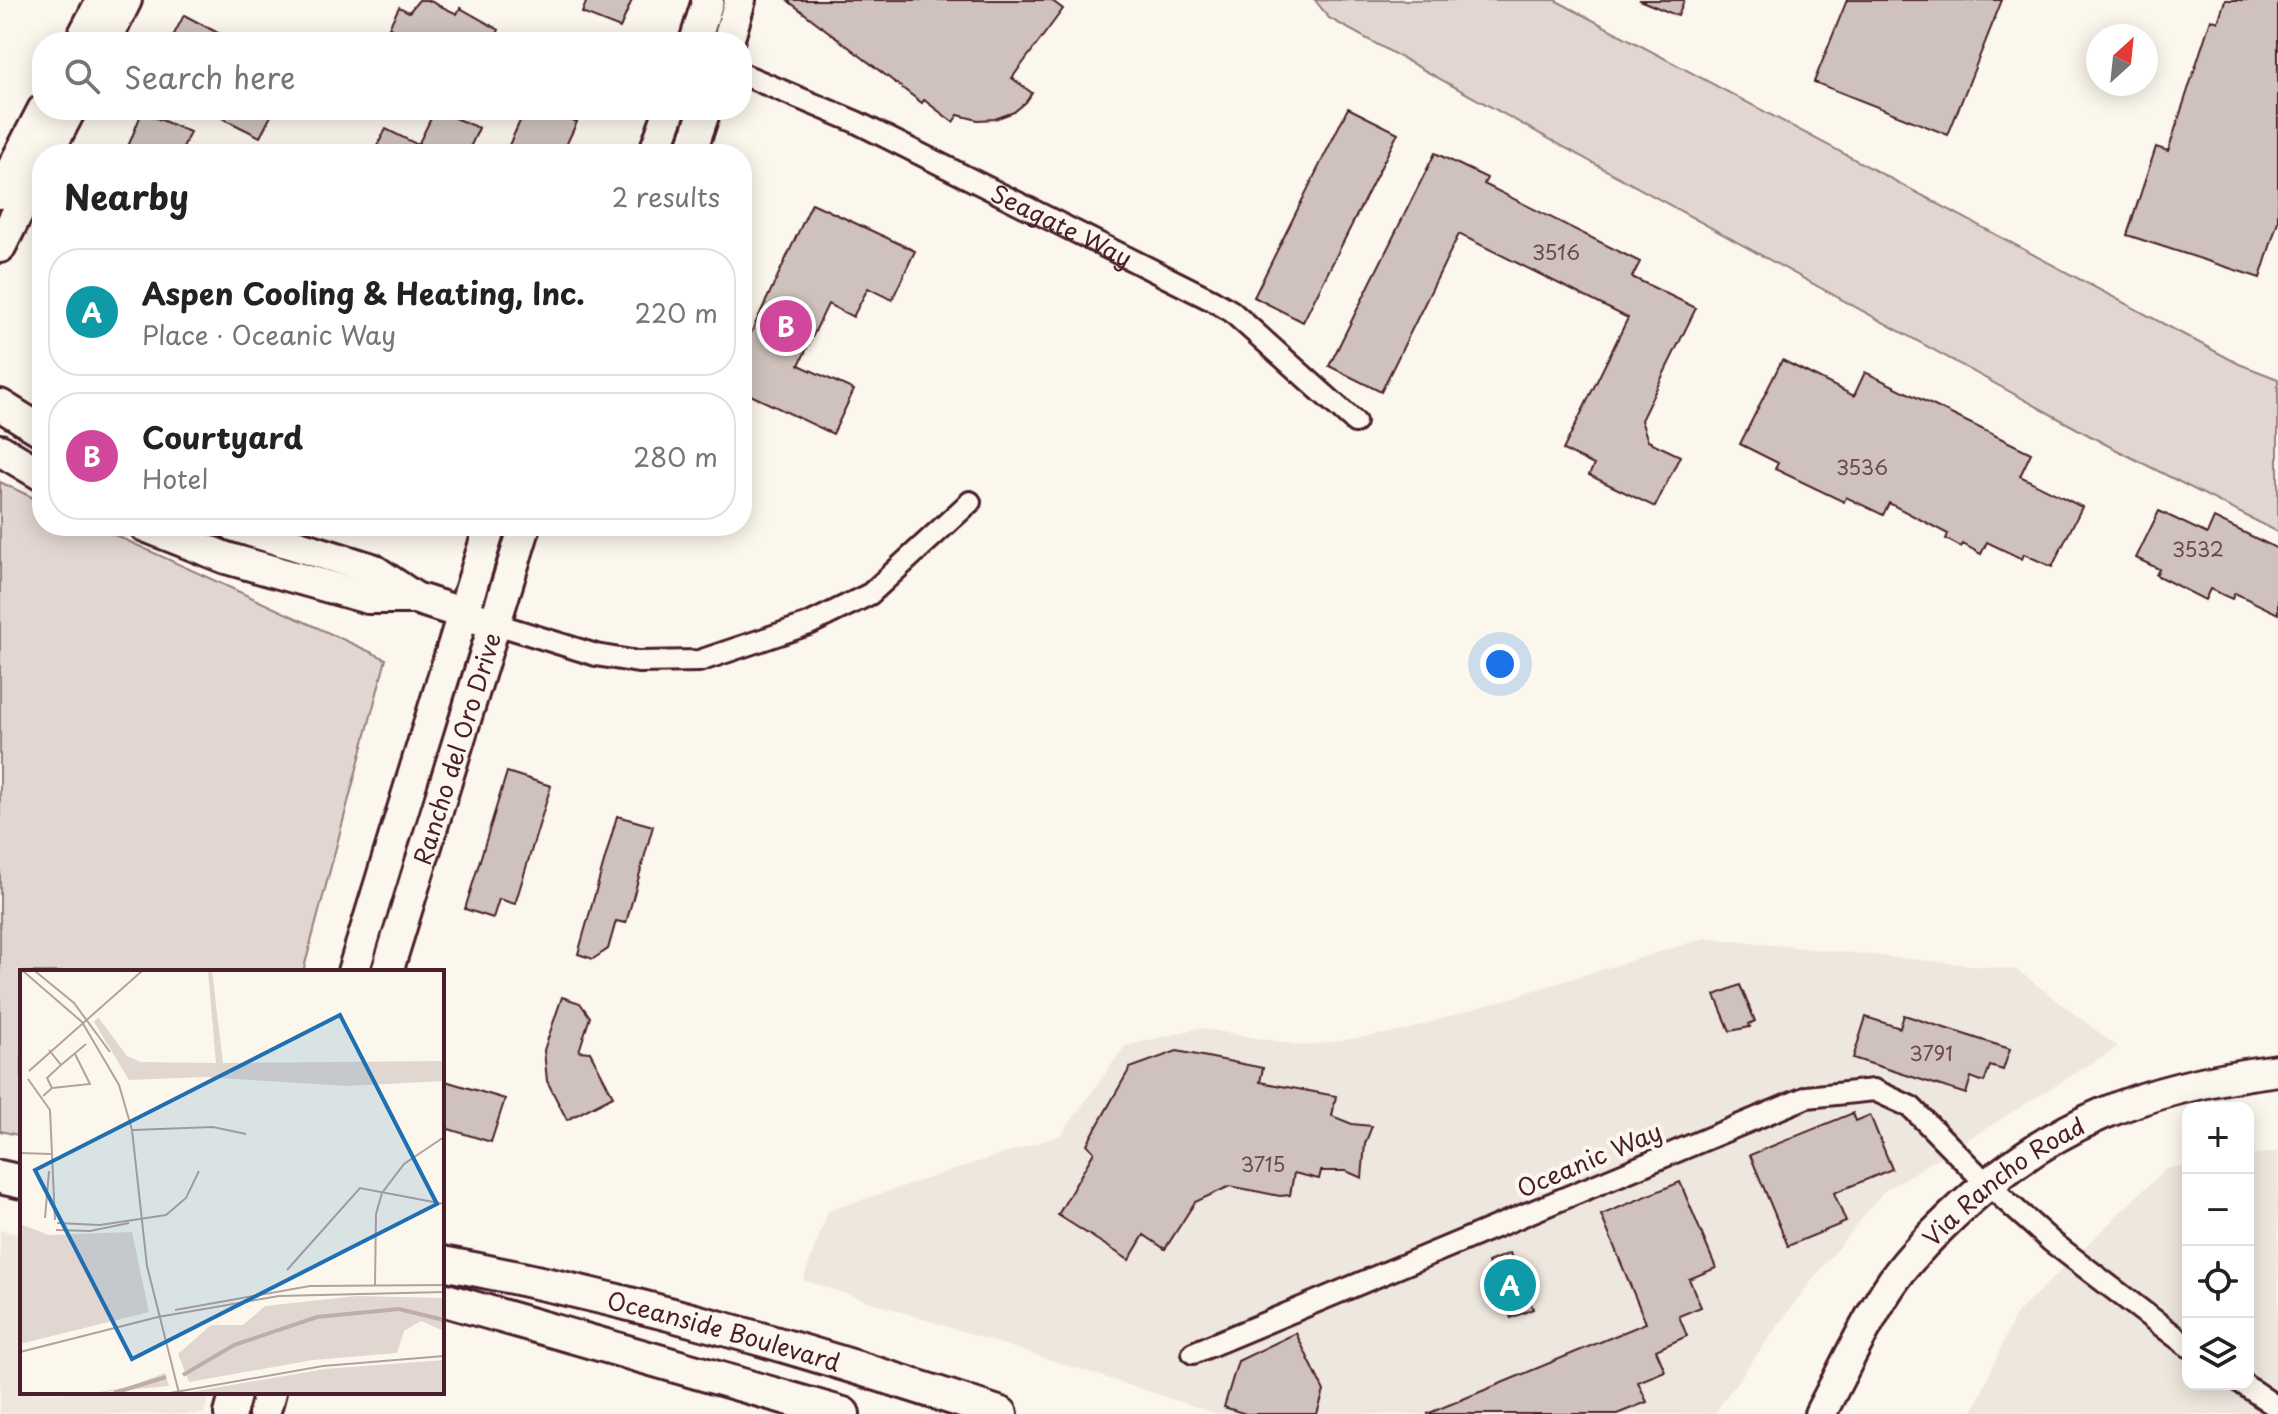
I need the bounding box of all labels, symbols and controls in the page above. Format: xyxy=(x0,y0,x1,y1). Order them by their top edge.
north arrow xyxy=(2086,24,2158,96)
search box xyxy=(32,32,752,120)
icon: search xyxy=(60,54,104,98)
text: Search here xyxy=(124,54,296,99)
text: Nearby xyxy=(64,170,189,222)
street label: Seagate Way xyxy=(985,175,1139,275)
text: 2 results xyxy=(612,177,720,216)
house number: 3516 xyxy=(1532,237,1580,267)
text: Aspen Cooling & Heating, Inc. xyxy=(142,270,585,315)
text: A xyxy=(82,293,102,332)
text: 220 m xyxy=(634,293,718,332)
pin: B xyxy=(760,296,812,356)
text: Place · Oceanic Way xyxy=(142,315,396,354)
text: Courtyard xyxy=(142,414,303,459)
text: B xyxy=(83,437,101,476)
text: 280 m xyxy=(633,437,718,476)
house number: 3536 xyxy=(1836,452,1888,482)
text: Hotel xyxy=(142,459,208,498)
house number: 3532 xyxy=(2172,534,2224,564)
street label: Rancho del Oro Drive xyxy=(403,628,509,869)
your location xyxy=(1480,644,1520,684)
inset map xyxy=(20,970,444,1394)
house number: 3791 xyxy=(1909,1038,1953,1068)
map controls xyxy=(2182,1102,2254,1390)
button: + xyxy=(2182,1102,2254,1174)
street label: Via Rancho Road xyxy=(1914,1107,2090,1254)
street label: Oceanic Way xyxy=(1511,1112,1667,1206)
house number: 3715 xyxy=(1241,1149,1285,1179)
button: − xyxy=(2182,1174,2254,1246)
button: locate xyxy=(2182,1246,2254,1318)
pin: A xyxy=(1484,1255,1536,1315)
street label: Oceanside Boulevard xyxy=(604,1281,845,1380)
button: layers xyxy=(2182,1318,2254,1390)

